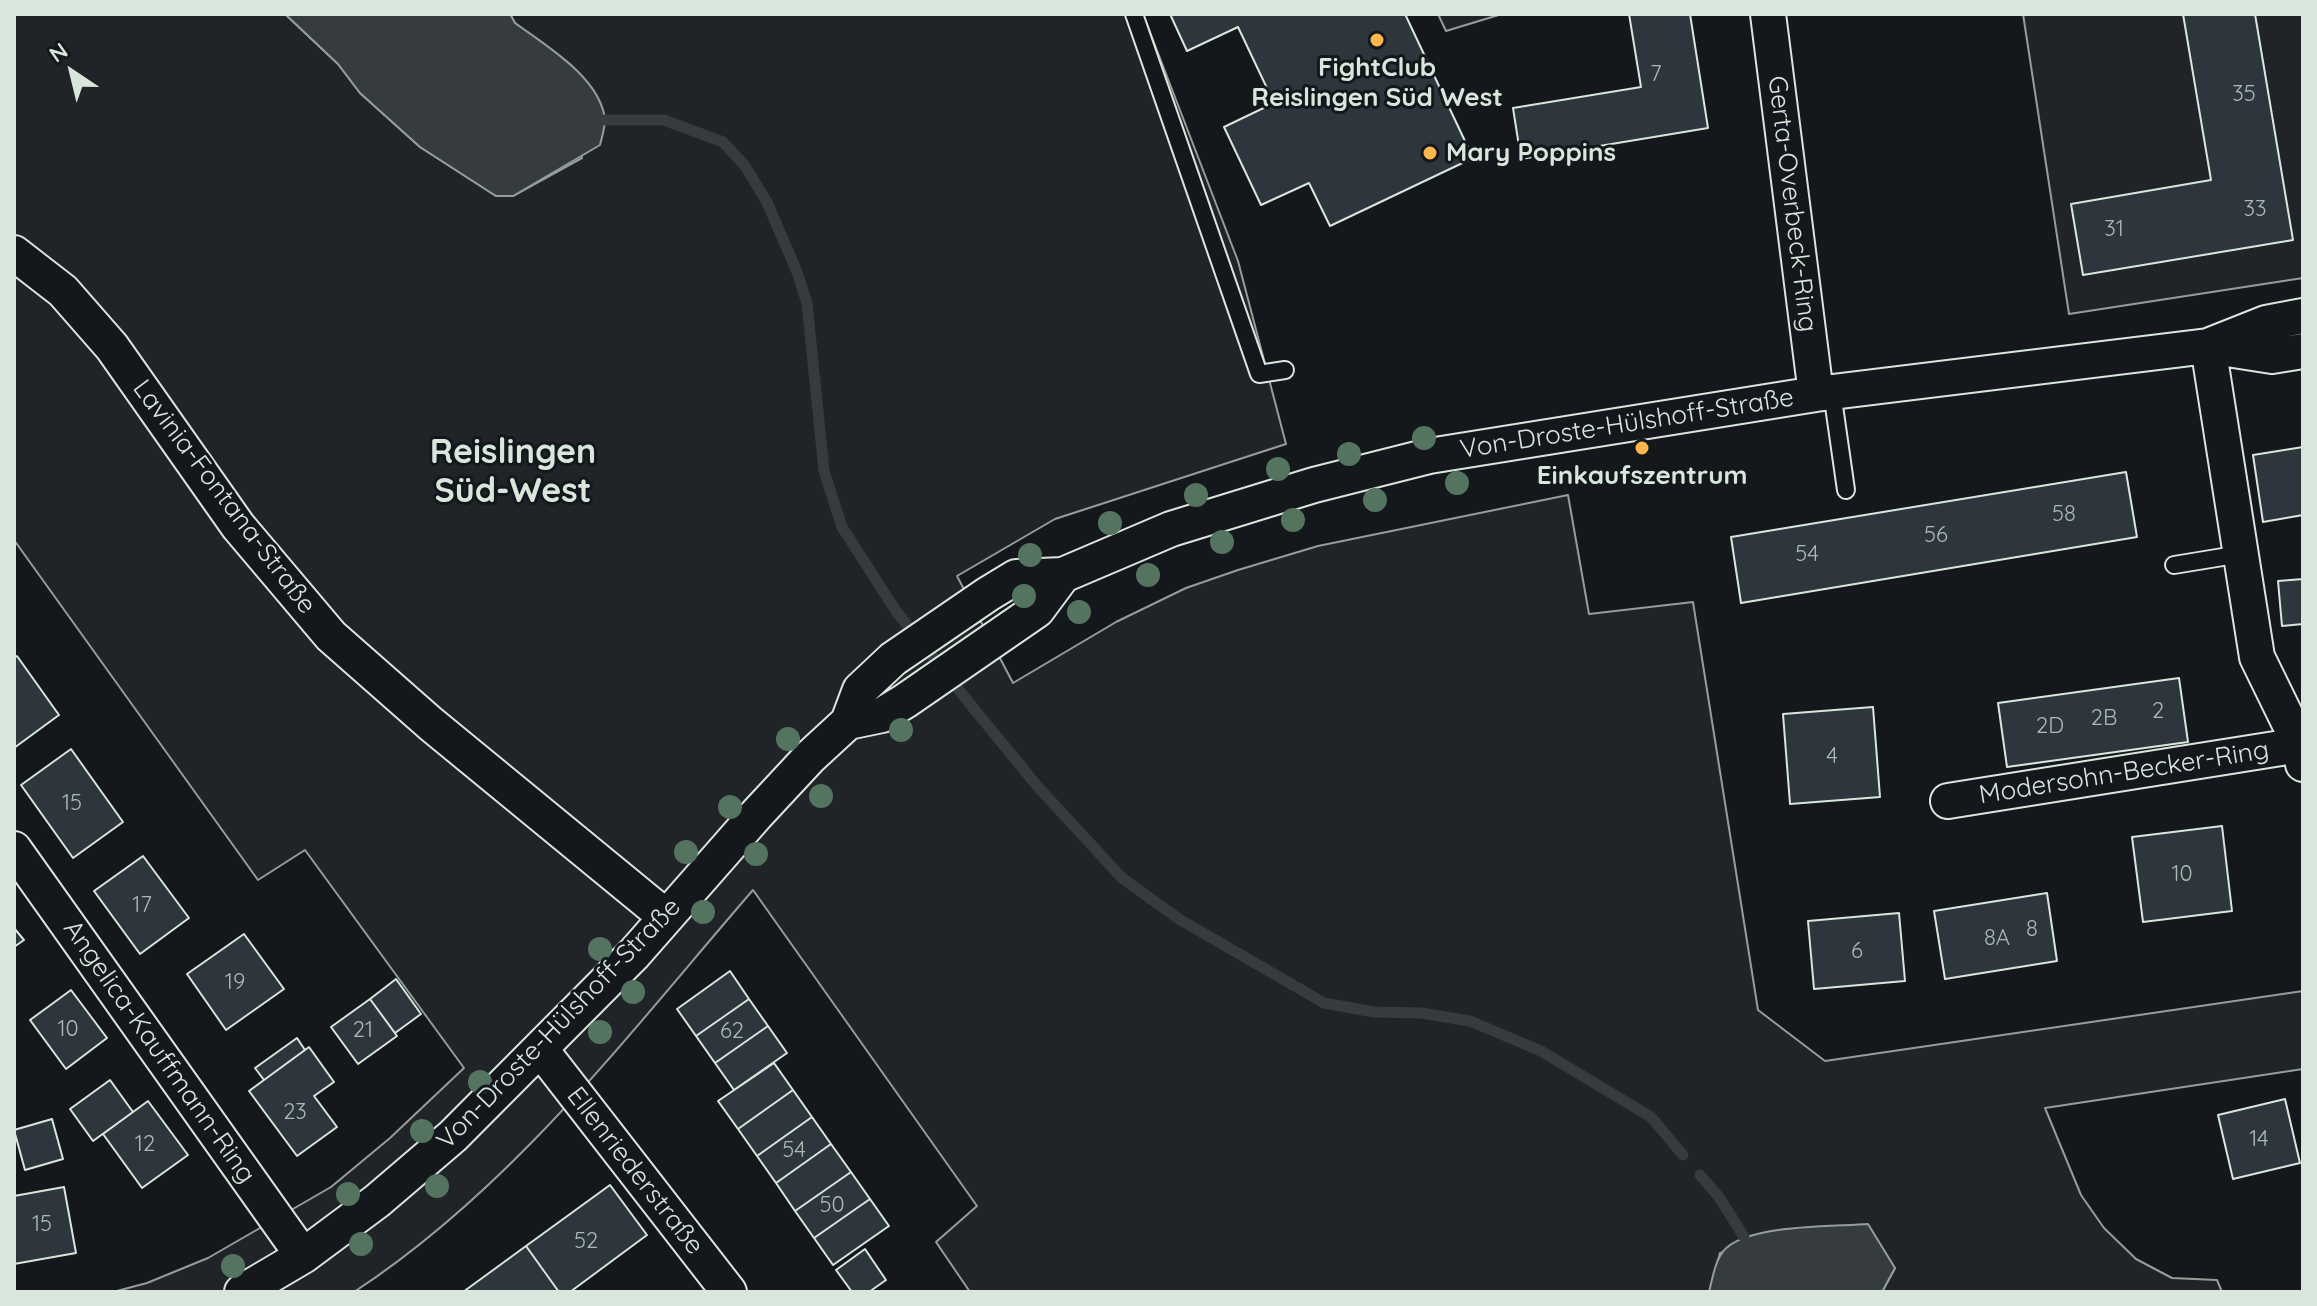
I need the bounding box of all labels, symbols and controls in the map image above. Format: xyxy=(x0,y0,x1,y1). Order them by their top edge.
marker: FightClub Reislingen Süd West xyxy=(1368,31,1386,49)
north arrow xyxy=(32,32,112,112)
text: N xyxy=(44,36,73,68)
place label: FightClub Reislingen Süd West xyxy=(1251,52,1503,114)
house number: 7 xyxy=(1650,61,1662,87)
street label: Gerta-Overbeck-Ring xyxy=(1761,74,1823,334)
house number: 35 xyxy=(2232,81,2256,107)
place label: Mary Poppins xyxy=(1446,137,1616,169)
marker: Mary Poppins xyxy=(1421,144,1439,162)
house number: 33 xyxy=(2243,196,2267,222)
house number: 31 xyxy=(2104,216,2124,242)
street label: Lavinia-Fontana-Straße xyxy=(126,374,322,620)
street label: Von-Droste-Hülshoff-Straße xyxy=(1458,382,1796,466)
district label: Reislingen Süd-West xyxy=(430,433,596,512)
marker: Einkaufszentrum xyxy=(1633,439,1651,457)
place label: Einkaufszentrum xyxy=(1537,460,1747,492)
house number: 58 xyxy=(2052,501,2076,527)
house number: 56 xyxy=(1924,522,1948,548)
house number: 54 xyxy=(1795,541,1819,567)
house number: 2 xyxy=(2152,698,2164,724)
house number: 2B xyxy=(2091,705,2117,731)
house number: 2D xyxy=(2036,713,2064,739)
street label: Modersohn-Becker-Ring xyxy=(1977,735,2271,811)
house number: 4 xyxy=(1826,743,1838,769)
house number: 15 xyxy=(62,790,82,816)
house number: 10 xyxy=(2171,861,2193,887)
house number: 17 xyxy=(132,892,152,918)
street label: Von-Droste-Hülshoff-Straße xyxy=(431,892,687,1156)
street label: Angelica-Kauffmann-Ring xyxy=(56,915,262,1189)
house number: 8 xyxy=(2026,916,2038,942)
house number: 8A xyxy=(1984,925,2010,951)
house number: 6 xyxy=(1851,938,1863,964)
house number: 19 xyxy=(225,969,245,995)
house number: 10 xyxy=(57,1016,79,1042)
house number: 21 xyxy=(353,1017,373,1043)
house number: 62 xyxy=(720,1018,744,1044)
street label: Ellenriederstraße xyxy=(560,1081,710,1261)
house number: 23 xyxy=(283,1099,307,1125)
house number: 14 xyxy=(2249,1126,2269,1152)
house number: 12 xyxy=(135,1131,155,1157)
house number: 54 xyxy=(782,1137,806,1163)
house number: 50 xyxy=(819,1192,845,1218)
house number: 15 xyxy=(32,1211,52,1237)
house number: 52 xyxy=(574,1228,598,1254)

